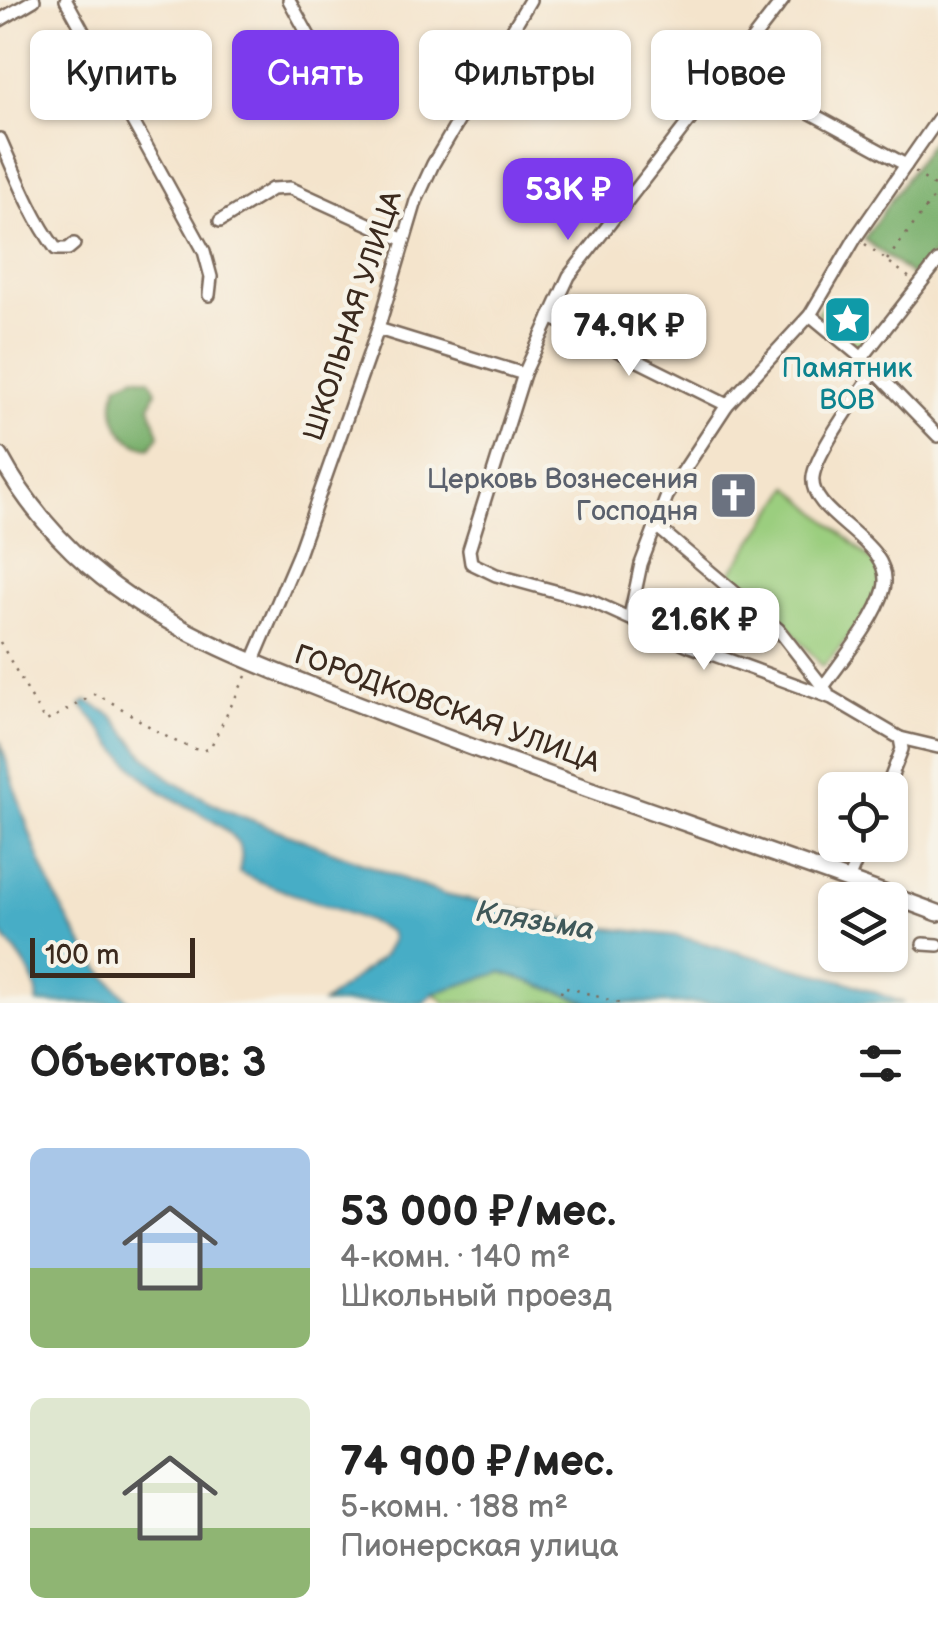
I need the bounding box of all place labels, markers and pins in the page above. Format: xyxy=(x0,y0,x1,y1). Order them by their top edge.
pin: 53K ₽ xyxy=(498,158,638,243)
pin: 74.9K ₽ xyxy=(537,294,721,379)
place icon: Памятник ВОВ xyxy=(821,294,873,346)
place label: Памятник ВОВ xyxy=(782,352,913,417)
place label: Церковь Вознесения Господня xyxy=(427,463,698,528)
church icon: Церковь Вознесения Господня xyxy=(707,469,759,521)
pin: 21.6K ₽ xyxy=(612,588,796,673)

